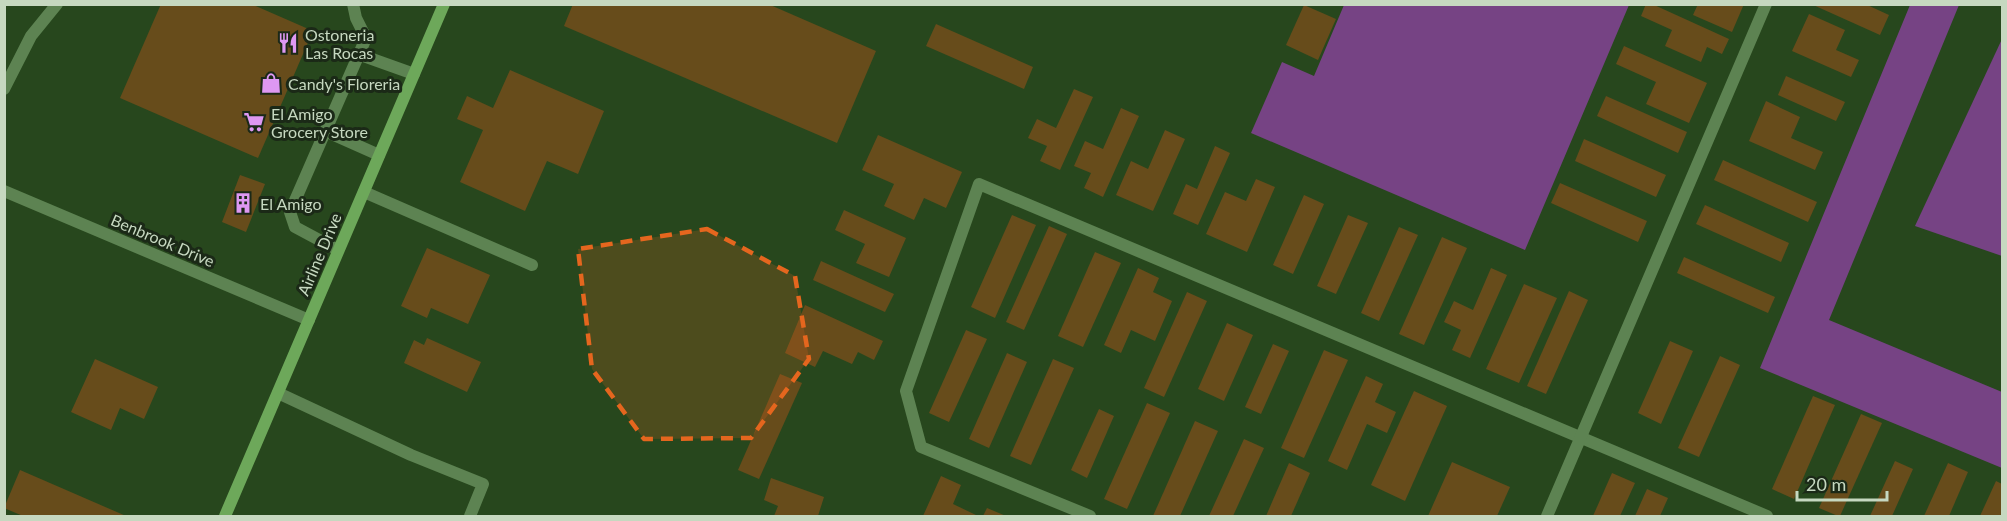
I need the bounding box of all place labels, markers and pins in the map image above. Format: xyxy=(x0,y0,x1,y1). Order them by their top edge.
place label: Ostoneria Las Rocas xyxy=(305,25,374,62)
restaurant icon: Ostoneria Las Rocas xyxy=(276,31,300,55)
shop icon: Candy's Floreria xyxy=(259,71,283,95)
place label: Candy's Floreria xyxy=(288,74,400,93)
place label: El Amigo Grocery Store xyxy=(271,104,368,141)
supermarket icon: El Amigo Grocery Store xyxy=(242,110,266,134)
building icon: El Amigo xyxy=(231,191,255,215)
place label: El Amigo xyxy=(260,194,322,213)

